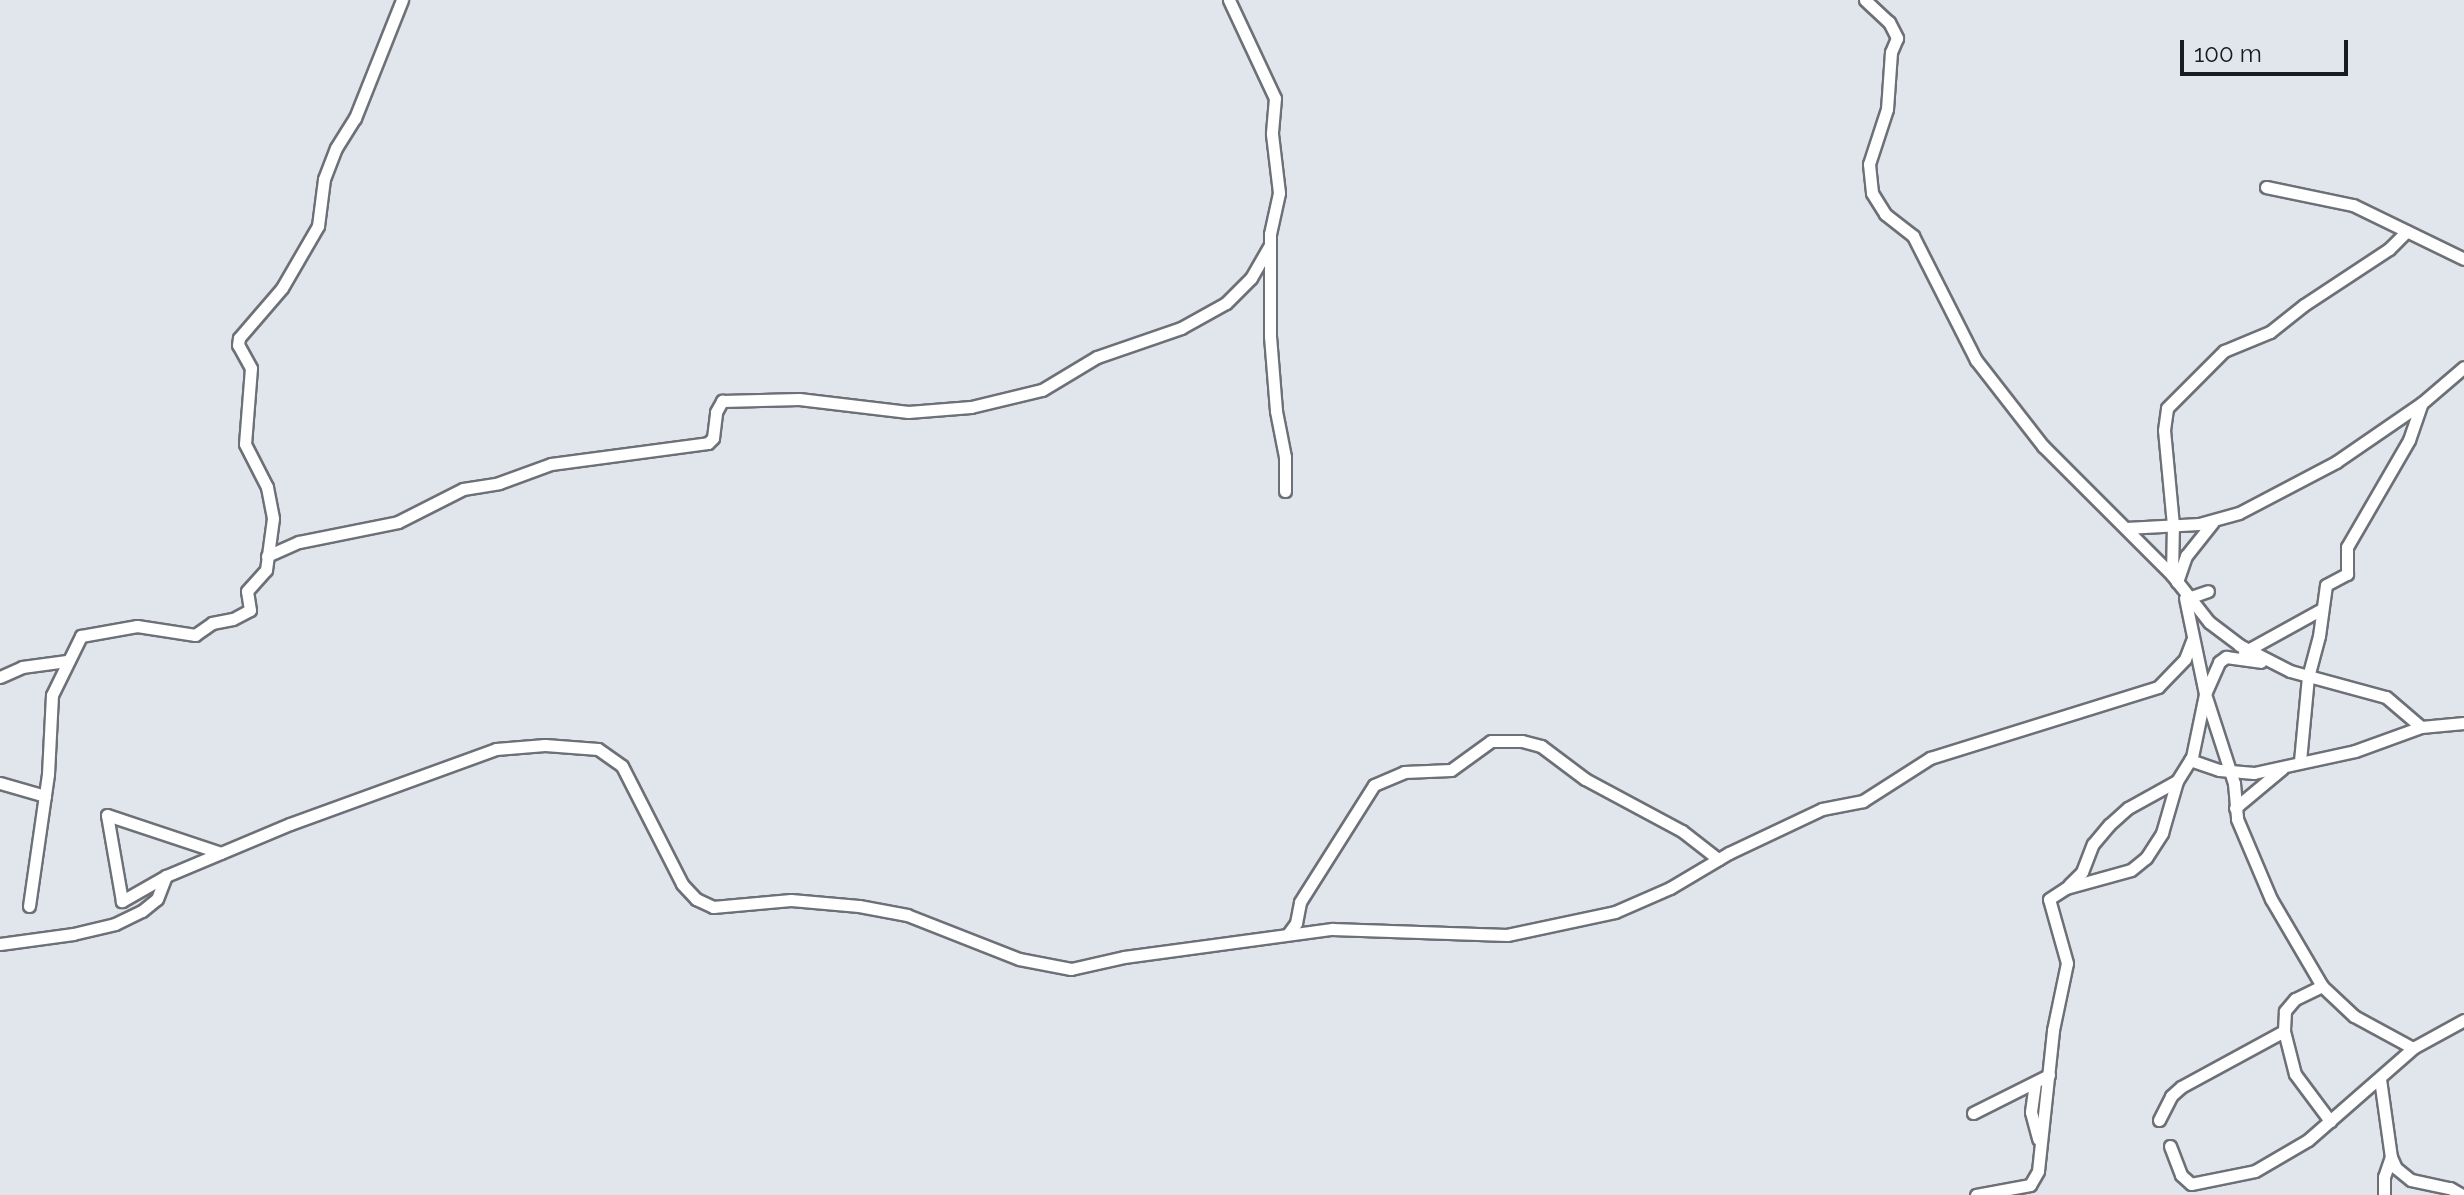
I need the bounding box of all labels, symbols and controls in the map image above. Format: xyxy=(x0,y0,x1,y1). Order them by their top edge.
scale bar xyxy=(2184,24,2352,74)
text: 100 m xyxy=(2194,39,2262,68)

